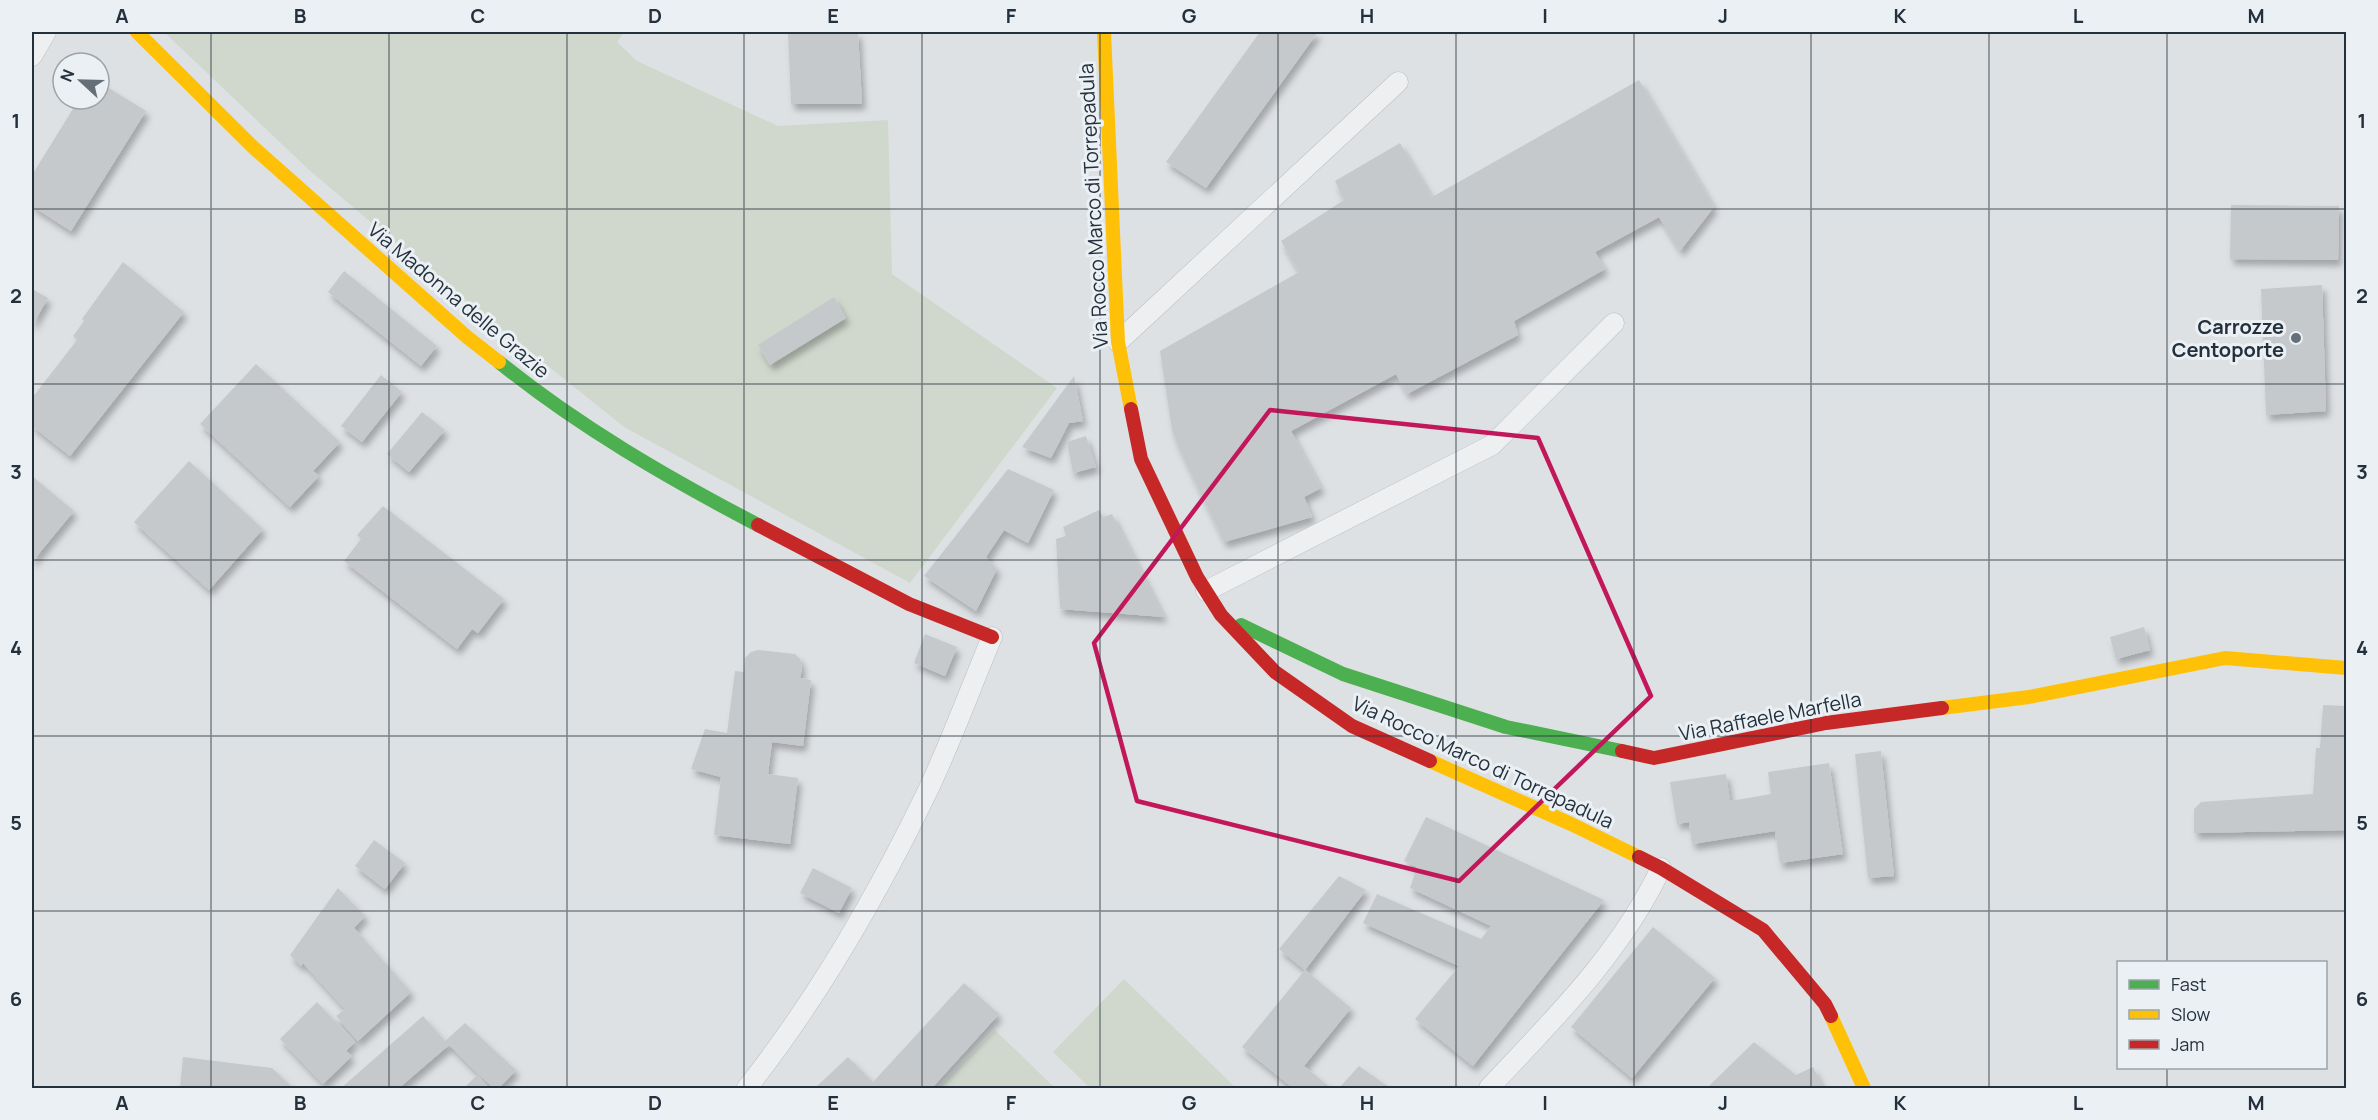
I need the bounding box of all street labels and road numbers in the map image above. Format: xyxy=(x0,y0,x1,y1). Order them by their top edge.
street label: Via Rocco Marco di Torrepadula xyxy=(1072,63,1114,349)
street label: Via Madonna delle Grazie xyxy=(362,216,556,384)
street label: Via Raffaele Marfella xyxy=(1677,685,1863,747)
street label: Via Rocco Marco di Torrepadula xyxy=(1348,689,1618,835)

